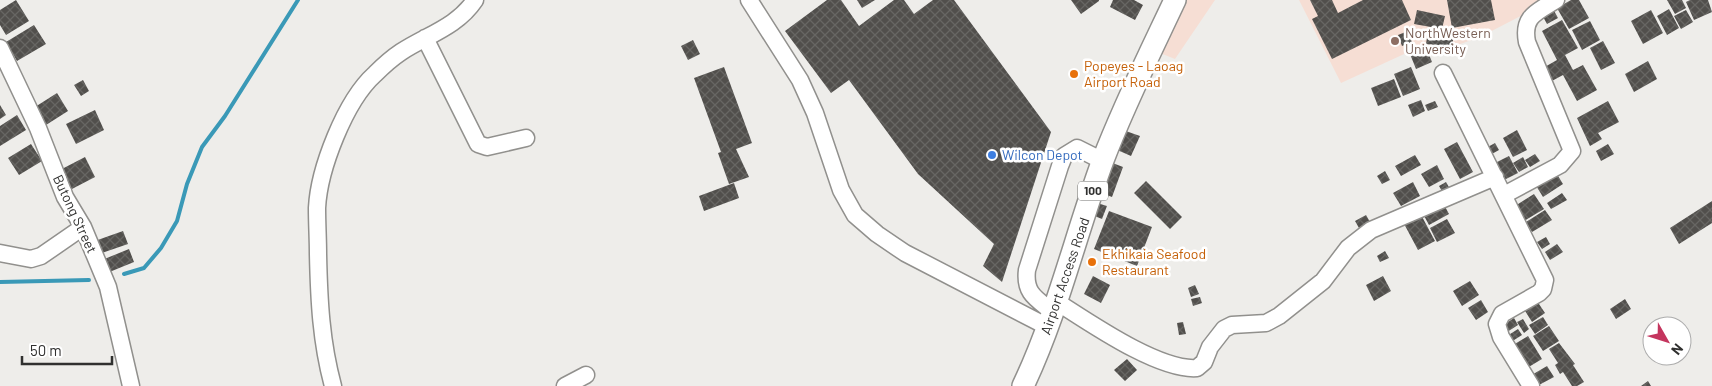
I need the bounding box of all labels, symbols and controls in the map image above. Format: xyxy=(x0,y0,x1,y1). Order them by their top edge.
place label: NorthWestern University xyxy=(1405,24,1491,57)
marker: NorthWestern University xyxy=(1389,35,1401,47)
place label: Popeyes - Laoag Airport Road xyxy=(1084,57,1183,90)
marker: Popeyes - Laoag Airport Road xyxy=(1068,68,1080,80)
place label: Wilcon Depot xyxy=(1002,146,1083,163)
marker: Wilcon Depot xyxy=(986,149,998,161)
street label: Butong Street xyxy=(50,172,101,256)
road number: 100 xyxy=(1078,182,1108,200)
street label: Airport Access Road xyxy=(1037,215,1093,337)
place label: Ekhikaia Seafood Restaurant xyxy=(1102,245,1206,278)
marker: Ekhikaia Seafood Restaurant xyxy=(1086,256,1098,268)
north arrow xyxy=(1642,316,1692,366)
scale bar xyxy=(22,334,112,366)
text: 50 m xyxy=(30,341,62,359)
text: N xyxy=(1668,341,1687,358)

